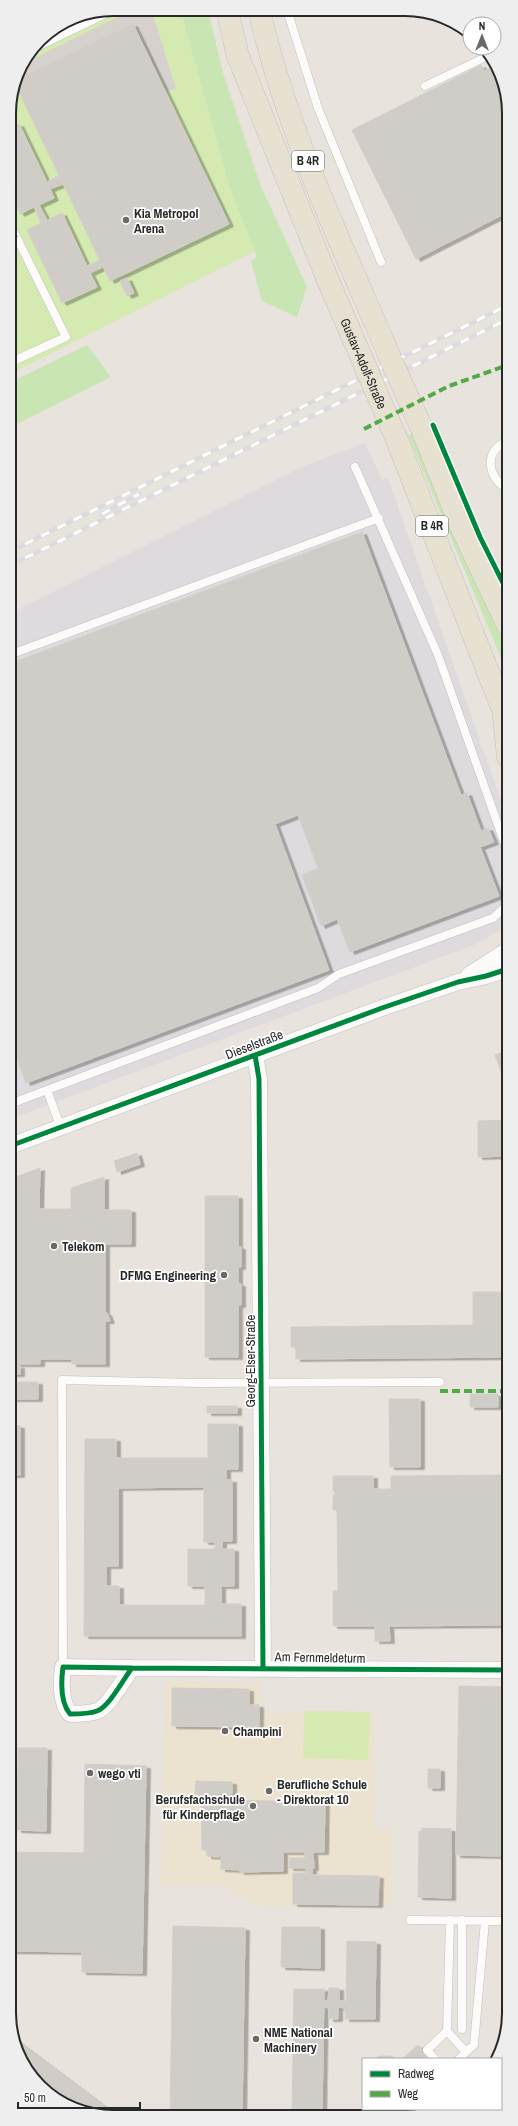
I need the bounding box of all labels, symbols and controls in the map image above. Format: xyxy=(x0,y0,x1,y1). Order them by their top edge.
north arrow xyxy=(462,16,502,56)
text: N xyxy=(479,19,485,33)
road number: B 4R xyxy=(292,151,324,171)
place label: Kia Metropol Arena xyxy=(134,205,199,237)
marker: Kia Metropol Arena xyxy=(121,215,131,225)
street label: Gustav-Adolf-Straße xyxy=(336,316,391,412)
road number: B 4R xyxy=(416,516,448,536)
street label: Dieselstraße xyxy=(223,1026,285,1063)
place label: Telekom xyxy=(62,1238,104,1255)
marker: Telekom xyxy=(49,1241,59,1251)
place label: DFMG Engineering xyxy=(120,1267,216,1284)
marker: DFMG Engineering xyxy=(219,1270,229,1280)
street label: Georg-Elser-Straße xyxy=(242,1314,259,1408)
street label: Am Fernmeldeturm xyxy=(273,1648,366,1667)
place label: Champini xyxy=(233,1723,282,1740)
marker: Champini xyxy=(220,1726,230,1736)
place label: wego vti xyxy=(98,1765,141,1782)
marker: wego vti xyxy=(85,1768,95,1778)
place label: Berufliche Schule - Direktorat 10 xyxy=(277,1776,367,1808)
marker: Berufliche Schule - Direktorat 10 xyxy=(264,1786,274,1796)
place label: Berufsfachschule für Kinderpflage xyxy=(156,1791,245,1823)
marker: Berufsfachschule für Kinderpflage xyxy=(248,1801,258,1811)
place label: NME National Machinery xyxy=(264,2024,333,2056)
marker: NME National Machinery xyxy=(251,2034,261,2044)
legend xyxy=(362,2058,502,2110)
text: Radweg xyxy=(398,2066,435,2082)
scale bar xyxy=(18,2084,140,2110)
text: Weg xyxy=(398,2086,419,2102)
text: 50 m xyxy=(24,2090,46,2106)

